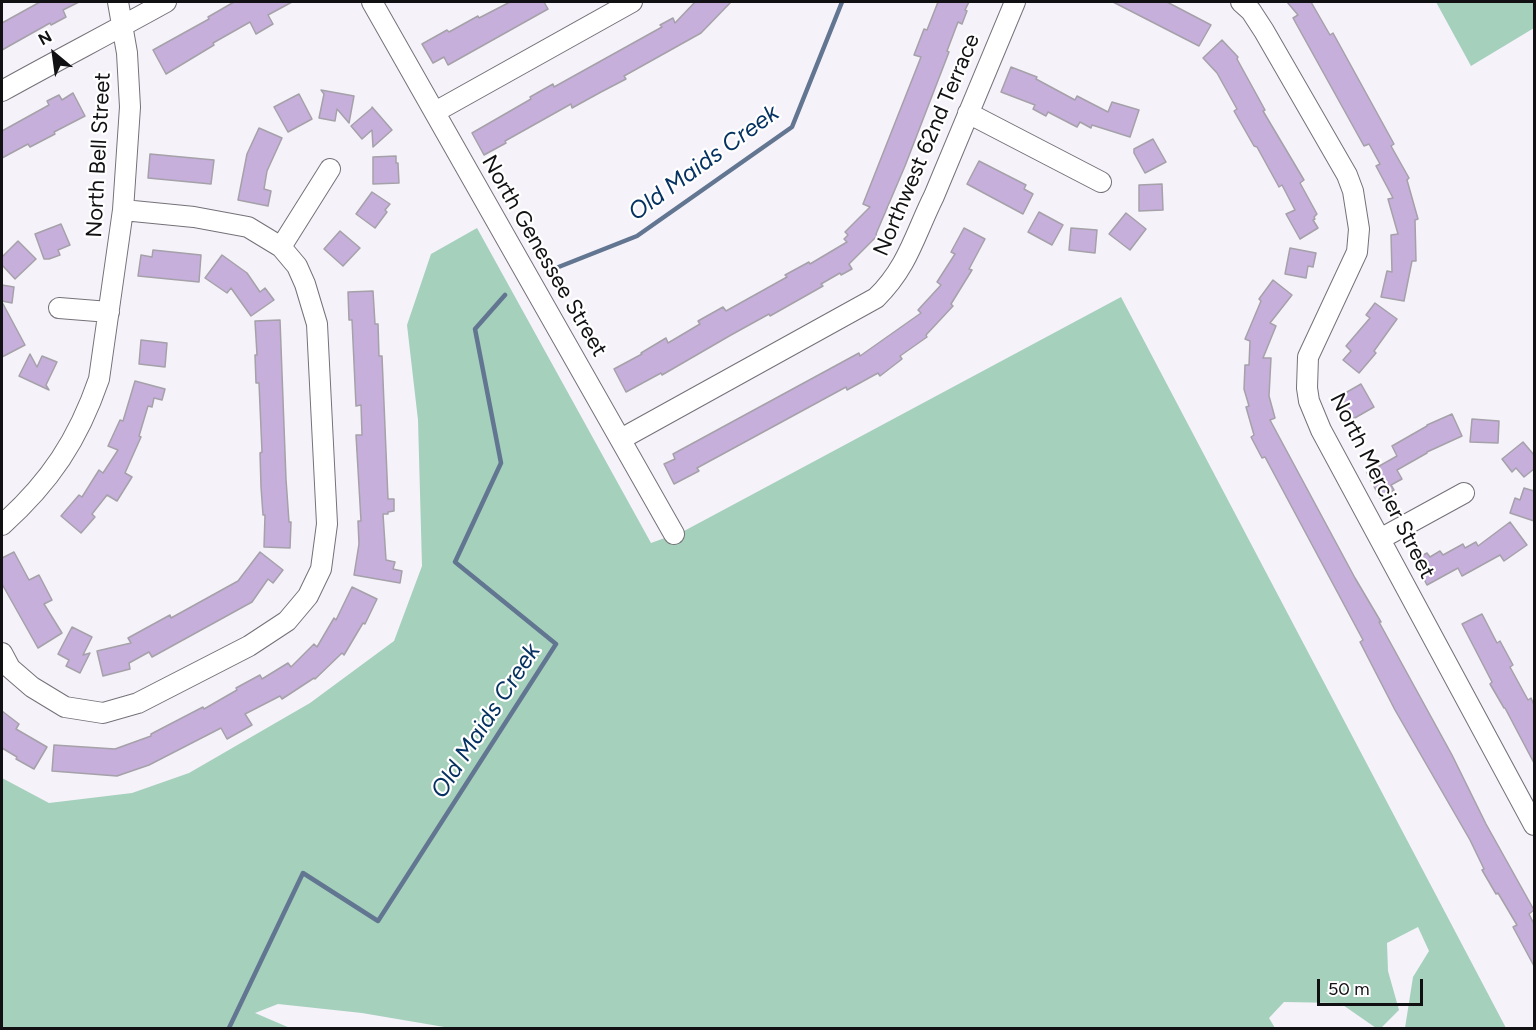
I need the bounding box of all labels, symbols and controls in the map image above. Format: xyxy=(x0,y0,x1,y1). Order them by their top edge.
north arrow xyxy=(24,24,84,84)
text: N xyxy=(35,27,55,49)
street label: Northwest 62nd Terrace xyxy=(868,30,986,260)
street label: North Bell Street xyxy=(81,72,117,238)
water label: Old Maids Creek xyxy=(623,99,785,227)
street label: North Genessee Street xyxy=(476,151,612,361)
street label: North Mercier Street xyxy=(1324,389,1440,583)
water label: Old Maids Creek xyxy=(425,638,547,804)
scale bar xyxy=(1320,967,1426,1005)
text: 50 m xyxy=(1328,978,1370,1000)

